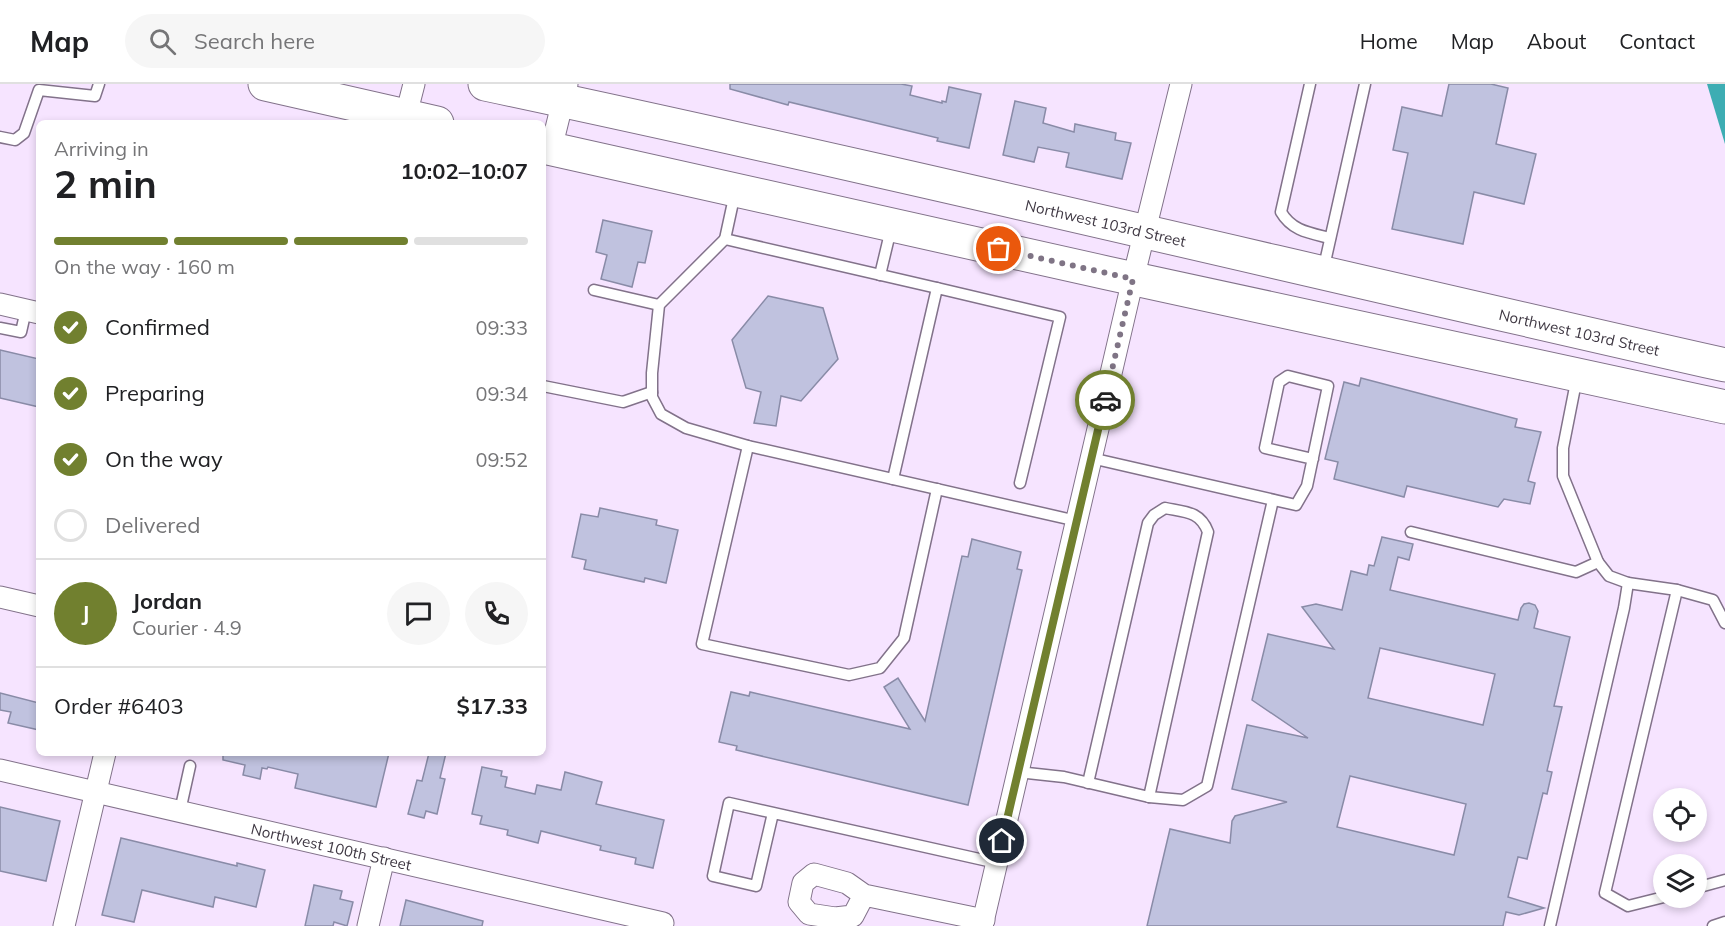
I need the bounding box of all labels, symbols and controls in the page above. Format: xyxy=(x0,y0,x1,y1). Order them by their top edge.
search box xyxy=(125,14,545,68)
text: Map xyxy=(30,24,89,59)
icon: search xyxy=(146,25,179,58)
text: Search here xyxy=(194,27,315,55)
text: Home xyxy=(1360,28,1418,54)
text: Map xyxy=(1451,28,1494,54)
text: About xyxy=(1527,28,1586,54)
text: Contact xyxy=(1619,28,1695,54)
text: Arriving in xyxy=(54,136,149,161)
text: 10:02–10:07 xyxy=(400,157,528,185)
text: 2 min xyxy=(54,159,157,208)
street label: Northwest 103rd Street xyxy=(1024,195,1188,250)
pin xyxy=(973,223,1024,274)
icon: bag xyxy=(982,232,1015,265)
text: On the way · 160 m xyxy=(54,254,235,279)
street label: Northwest 103rd Street xyxy=(1497,304,1661,359)
icon: check xyxy=(54,311,87,344)
text: Confirmed xyxy=(105,313,210,341)
text: 09:33 xyxy=(475,315,528,340)
courier xyxy=(1075,370,1135,430)
icon: check xyxy=(54,377,87,410)
text: Preparing xyxy=(105,379,205,407)
text: 09:34 xyxy=(475,381,528,406)
icon: car xyxy=(1089,384,1122,417)
icon: check xyxy=(54,443,87,476)
text: On the way xyxy=(105,445,223,473)
text: 09:52 xyxy=(475,447,528,472)
text: Delivered xyxy=(105,511,200,539)
button: chat xyxy=(387,582,450,645)
button: phone xyxy=(465,582,528,645)
text: Jordan xyxy=(132,587,202,615)
text: J xyxy=(82,599,89,627)
text: Courier · 4.9 xyxy=(132,615,242,640)
text: Order #6403 xyxy=(54,692,184,720)
text: $17.33 xyxy=(457,692,528,720)
map controls xyxy=(1653,788,1707,908)
button: locate xyxy=(1653,788,1707,842)
pin xyxy=(976,815,1027,866)
street label: Northwest 100th Street xyxy=(249,819,413,874)
icon: home xyxy=(985,824,1018,857)
button: layers xyxy=(1653,854,1707,908)

